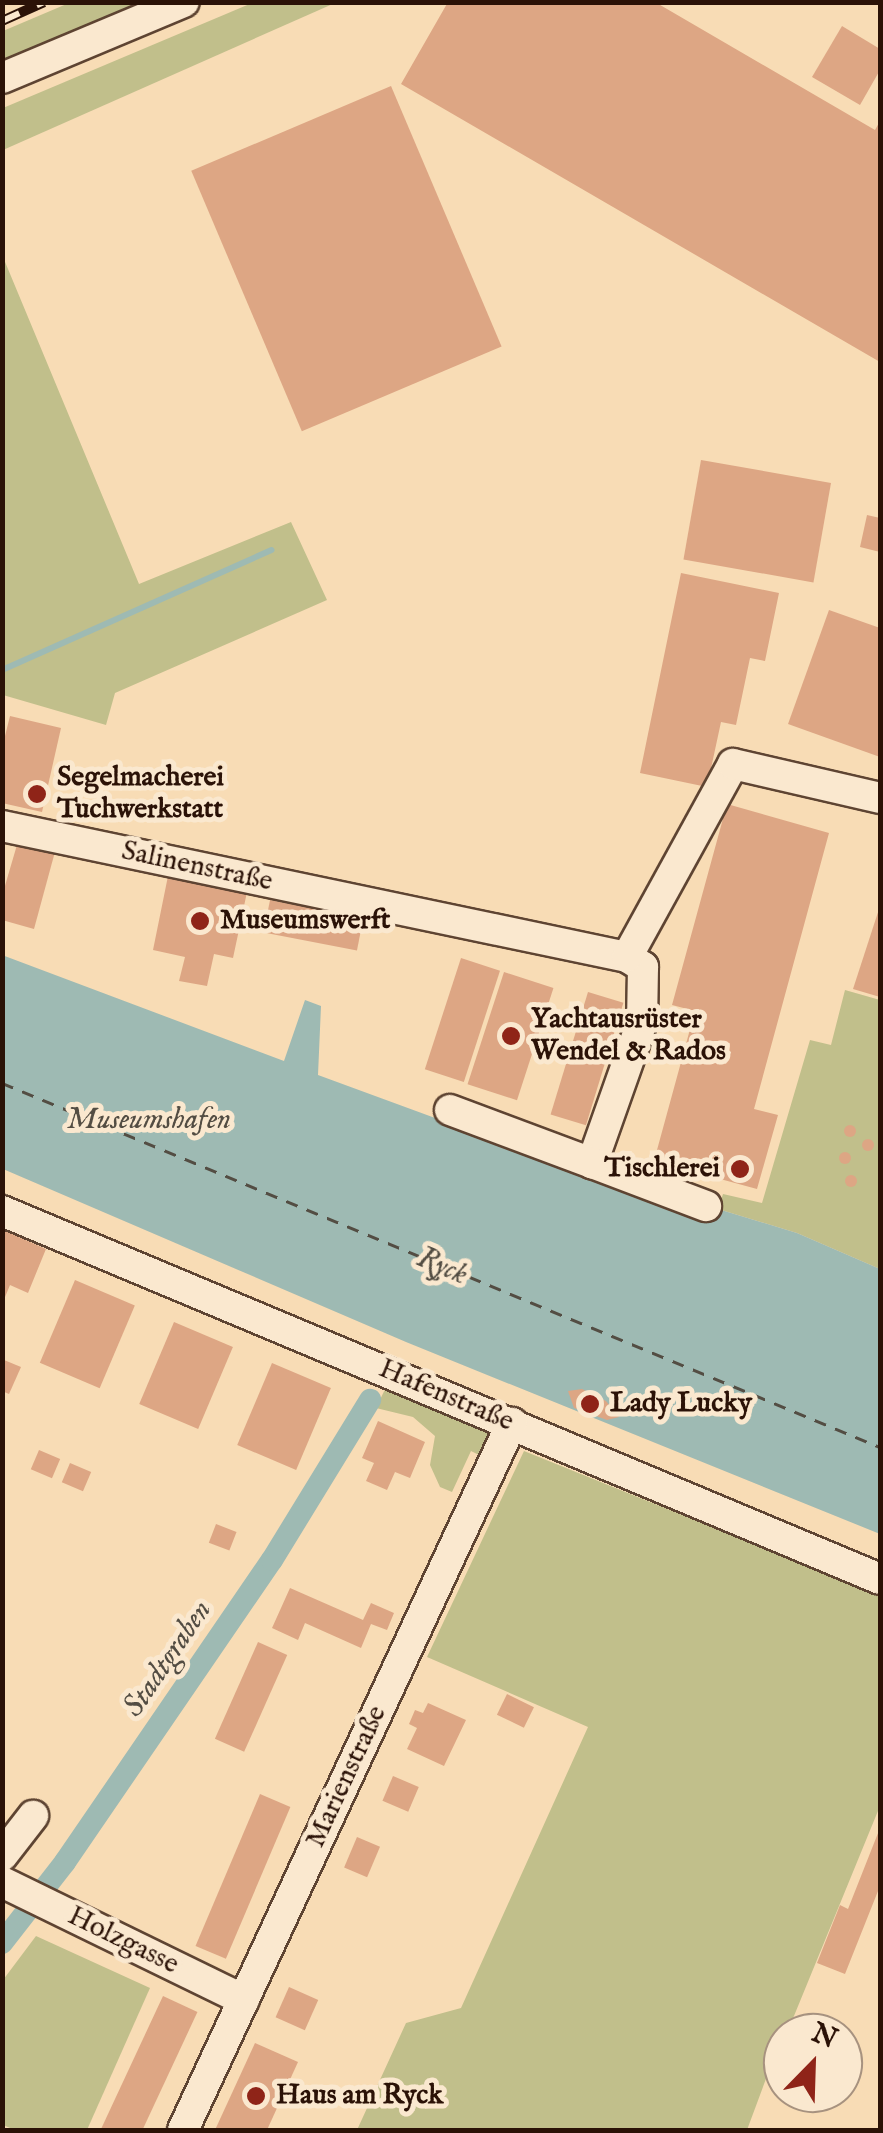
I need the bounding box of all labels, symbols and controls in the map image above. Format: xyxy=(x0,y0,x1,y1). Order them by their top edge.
place label: Segelmacherei Tuchwerkstatt xyxy=(57,761,224,827)
marker: Segelmacherei Tuchwerkstatt xyxy=(26,783,48,805)
street label: Salinenstraße xyxy=(118,835,276,899)
place label: Museumswerft xyxy=(220,904,390,938)
marker: Museumswerft xyxy=(189,910,211,932)
place label: Yachtausrüster Wendel & Rados xyxy=(531,1003,726,1069)
marker: Yachtausrüster Wendel & Rados xyxy=(500,1025,522,1047)
water label: Museumshafen xyxy=(67,1102,231,1138)
place label: Tischlerei xyxy=(604,1152,720,1186)
marker: Tischlerei xyxy=(729,1158,751,1180)
water label: Ryck xyxy=(411,1240,473,1294)
street label: Hafenstraße xyxy=(374,1353,518,1439)
place label: Lady Lucky xyxy=(610,1387,752,1421)
marker: Lady Lucky xyxy=(579,1393,601,1415)
water label: Stadtgraben xyxy=(116,1594,220,1724)
street label: Marienstraße xyxy=(299,1701,395,1853)
street label: Holzgasse xyxy=(62,1900,184,1982)
north arrow xyxy=(763,2013,863,2113)
text: N xyxy=(806,2016,842,2058)
place label: Haus am Ryck xyxy=(276,2079,443,2113)
marker: Haus am Ryck xyxy=(245,2085,267,2107)

